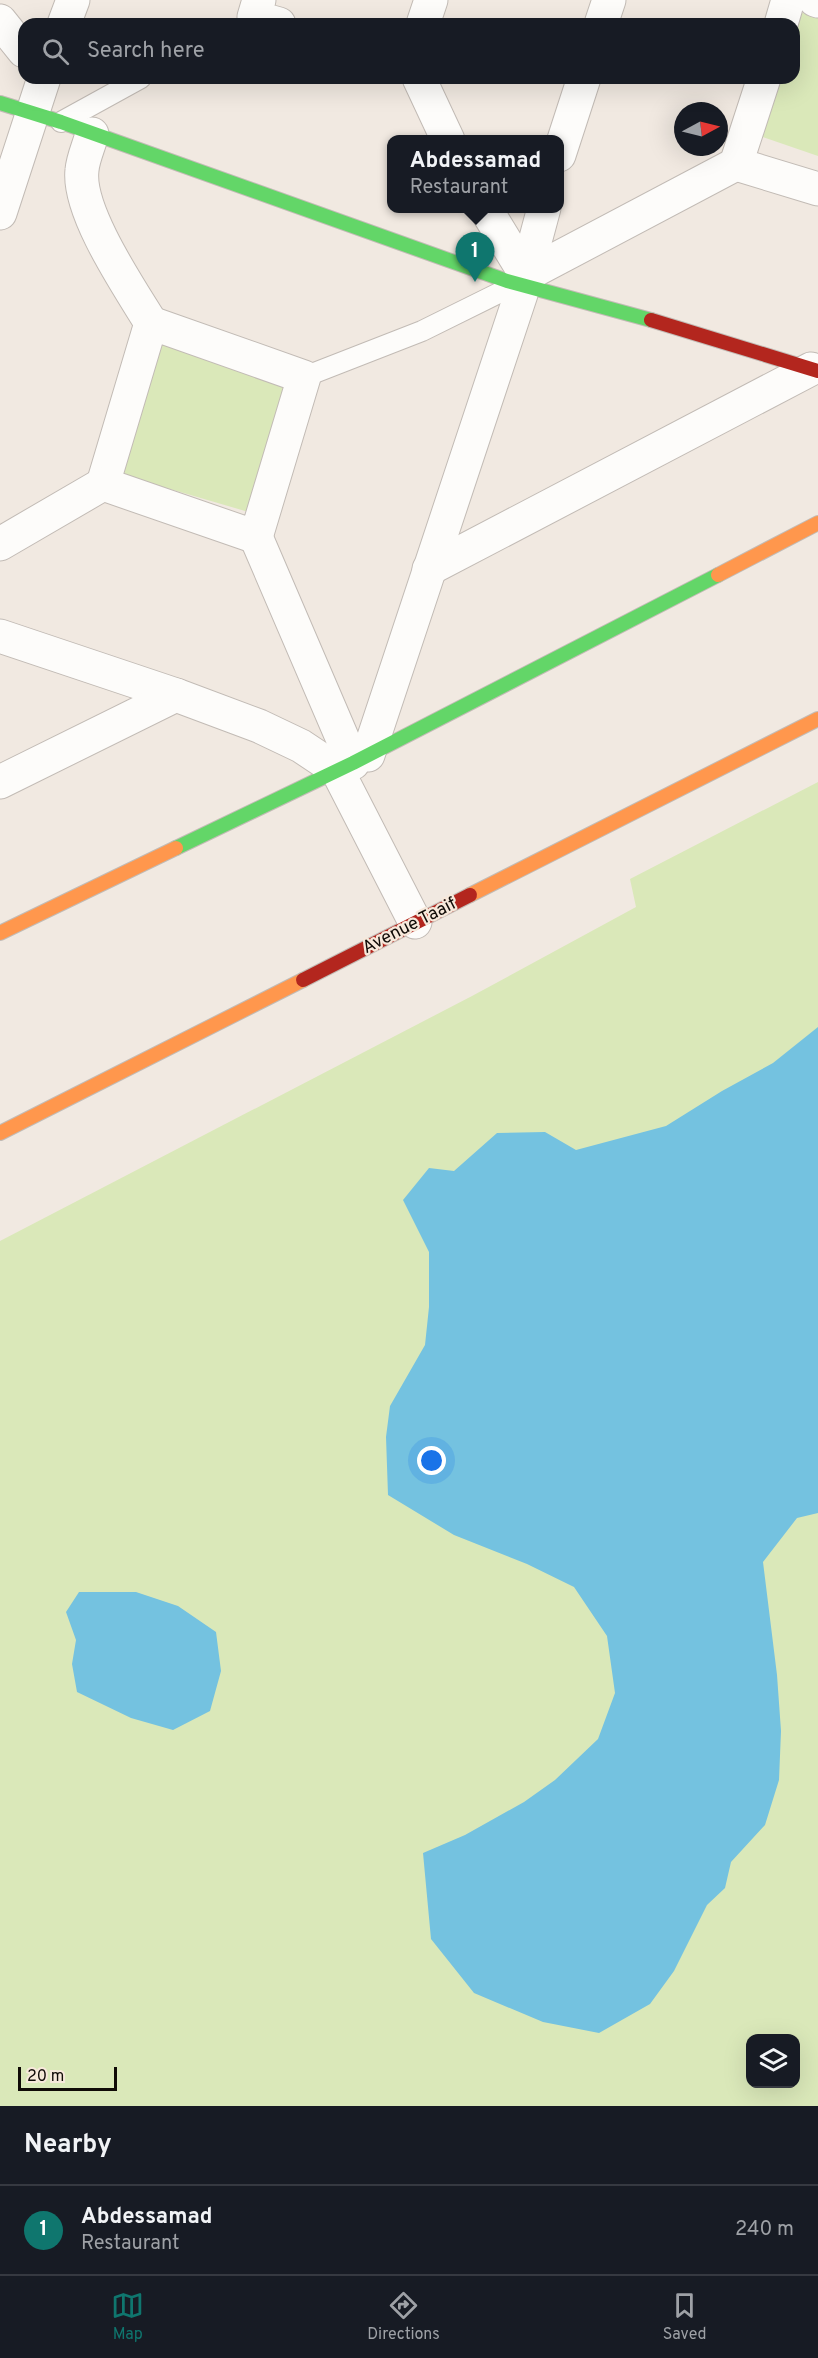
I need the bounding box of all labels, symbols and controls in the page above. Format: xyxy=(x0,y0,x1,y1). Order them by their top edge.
search box xyxy=(18,18,800,84)
icon: search xyxy=(39,35,72,68)
text: Search here xyxy=(87,38,205,65)
north arrow xyxy=(674,102,728,156)
popup xyxy=(387,135,564,213)
text: Abdessamad xyxy=(410,148,541,175)
text: Restaurant xyxy=(410,175,508,201)
pin: 1 xyxy=(456,232,494,282)
street label: Avenue Taaif xyxy=(359,893,461,960)
your location xyxy=(417,1446,446,1475)
map controls xyxy=(746,2034,800,2088)
button: layers xyxy=(746,2034,800,2088)
scale bar xyxy=(18,2064,117,2092)
text: 20 m xyxy=(27,2067,64,2087)
text: Nearby xyxy=(24,2129,112,2162)
text: Abdessamad xyxy=(81,2204,213,2231)
text: 1 xyxy=(40,2217,48,2243)
text: 240 m xyxy=(735,2217,794,2243)
text: Restaurant xyxy=(81,2231,180,2257)
tab: Map xyxy=(111,2289,144,2345)
tab: Directions xyxy=(367,2289,440,2345)
tab: Saved xyxy=(663,2289,707,2345)

